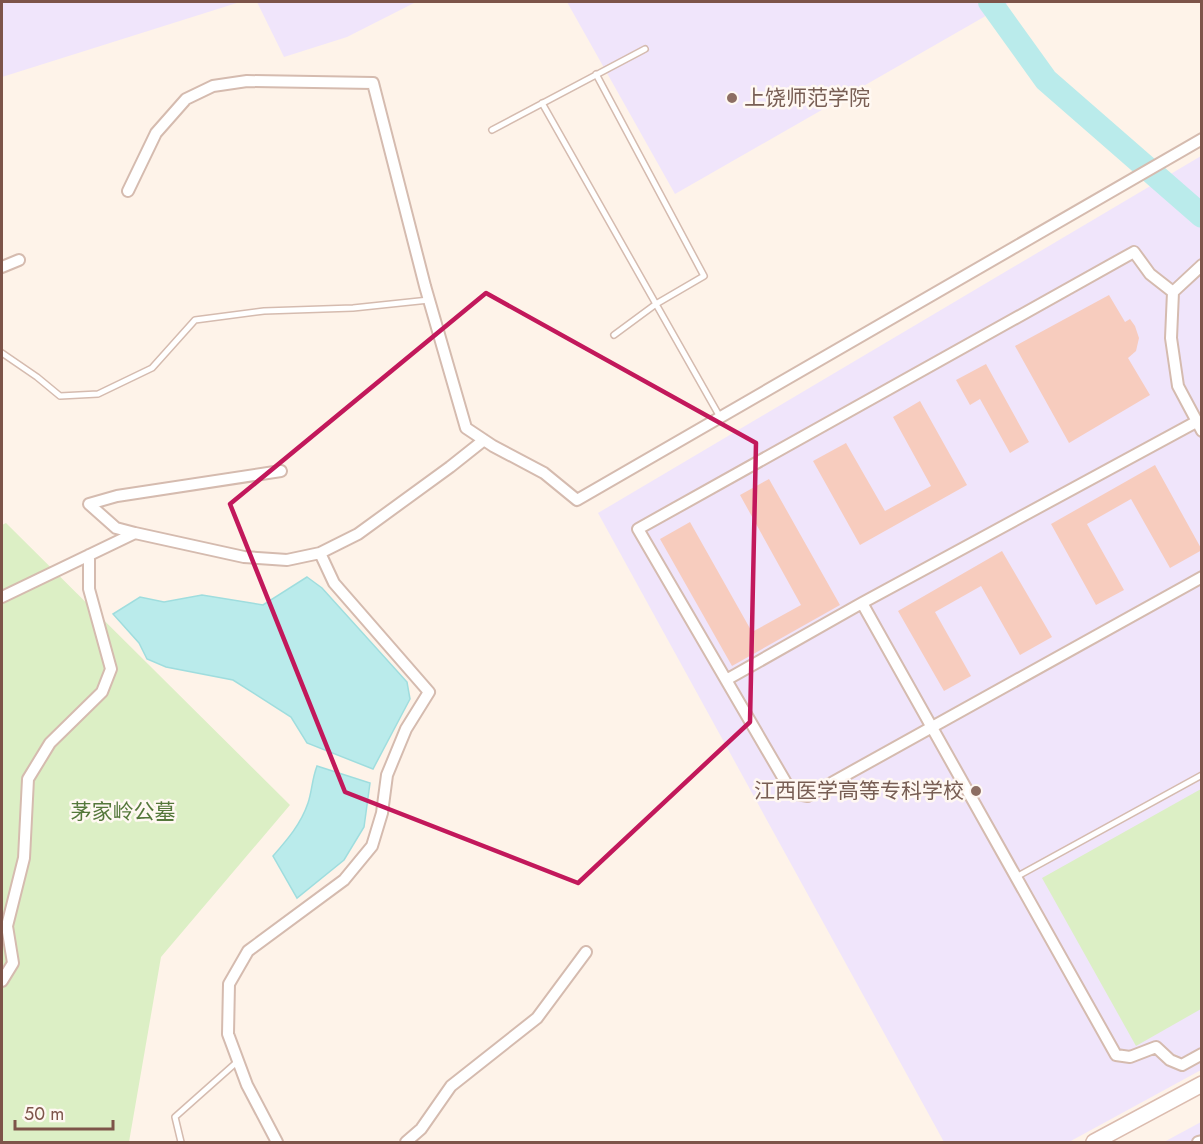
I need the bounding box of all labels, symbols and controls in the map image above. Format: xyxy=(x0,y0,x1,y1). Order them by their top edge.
place label: 上饶师范学院 xyxy=(744,83,870,113)
marker: 上饶师范学院 xyxy=(725,91,739,105)
place label: 江西医学高等专科学校 xyxy=(754,776,964,806)
marker: 江西医学高等专科学校 xyxy=(969,784,983,798)
park label: 茅家岭公墓 xyxy=(71,797,176,827)
scale bar xyxy=(15,1093,112,1131)
text: 50 m xyxy=(24,1101,64,1127)

